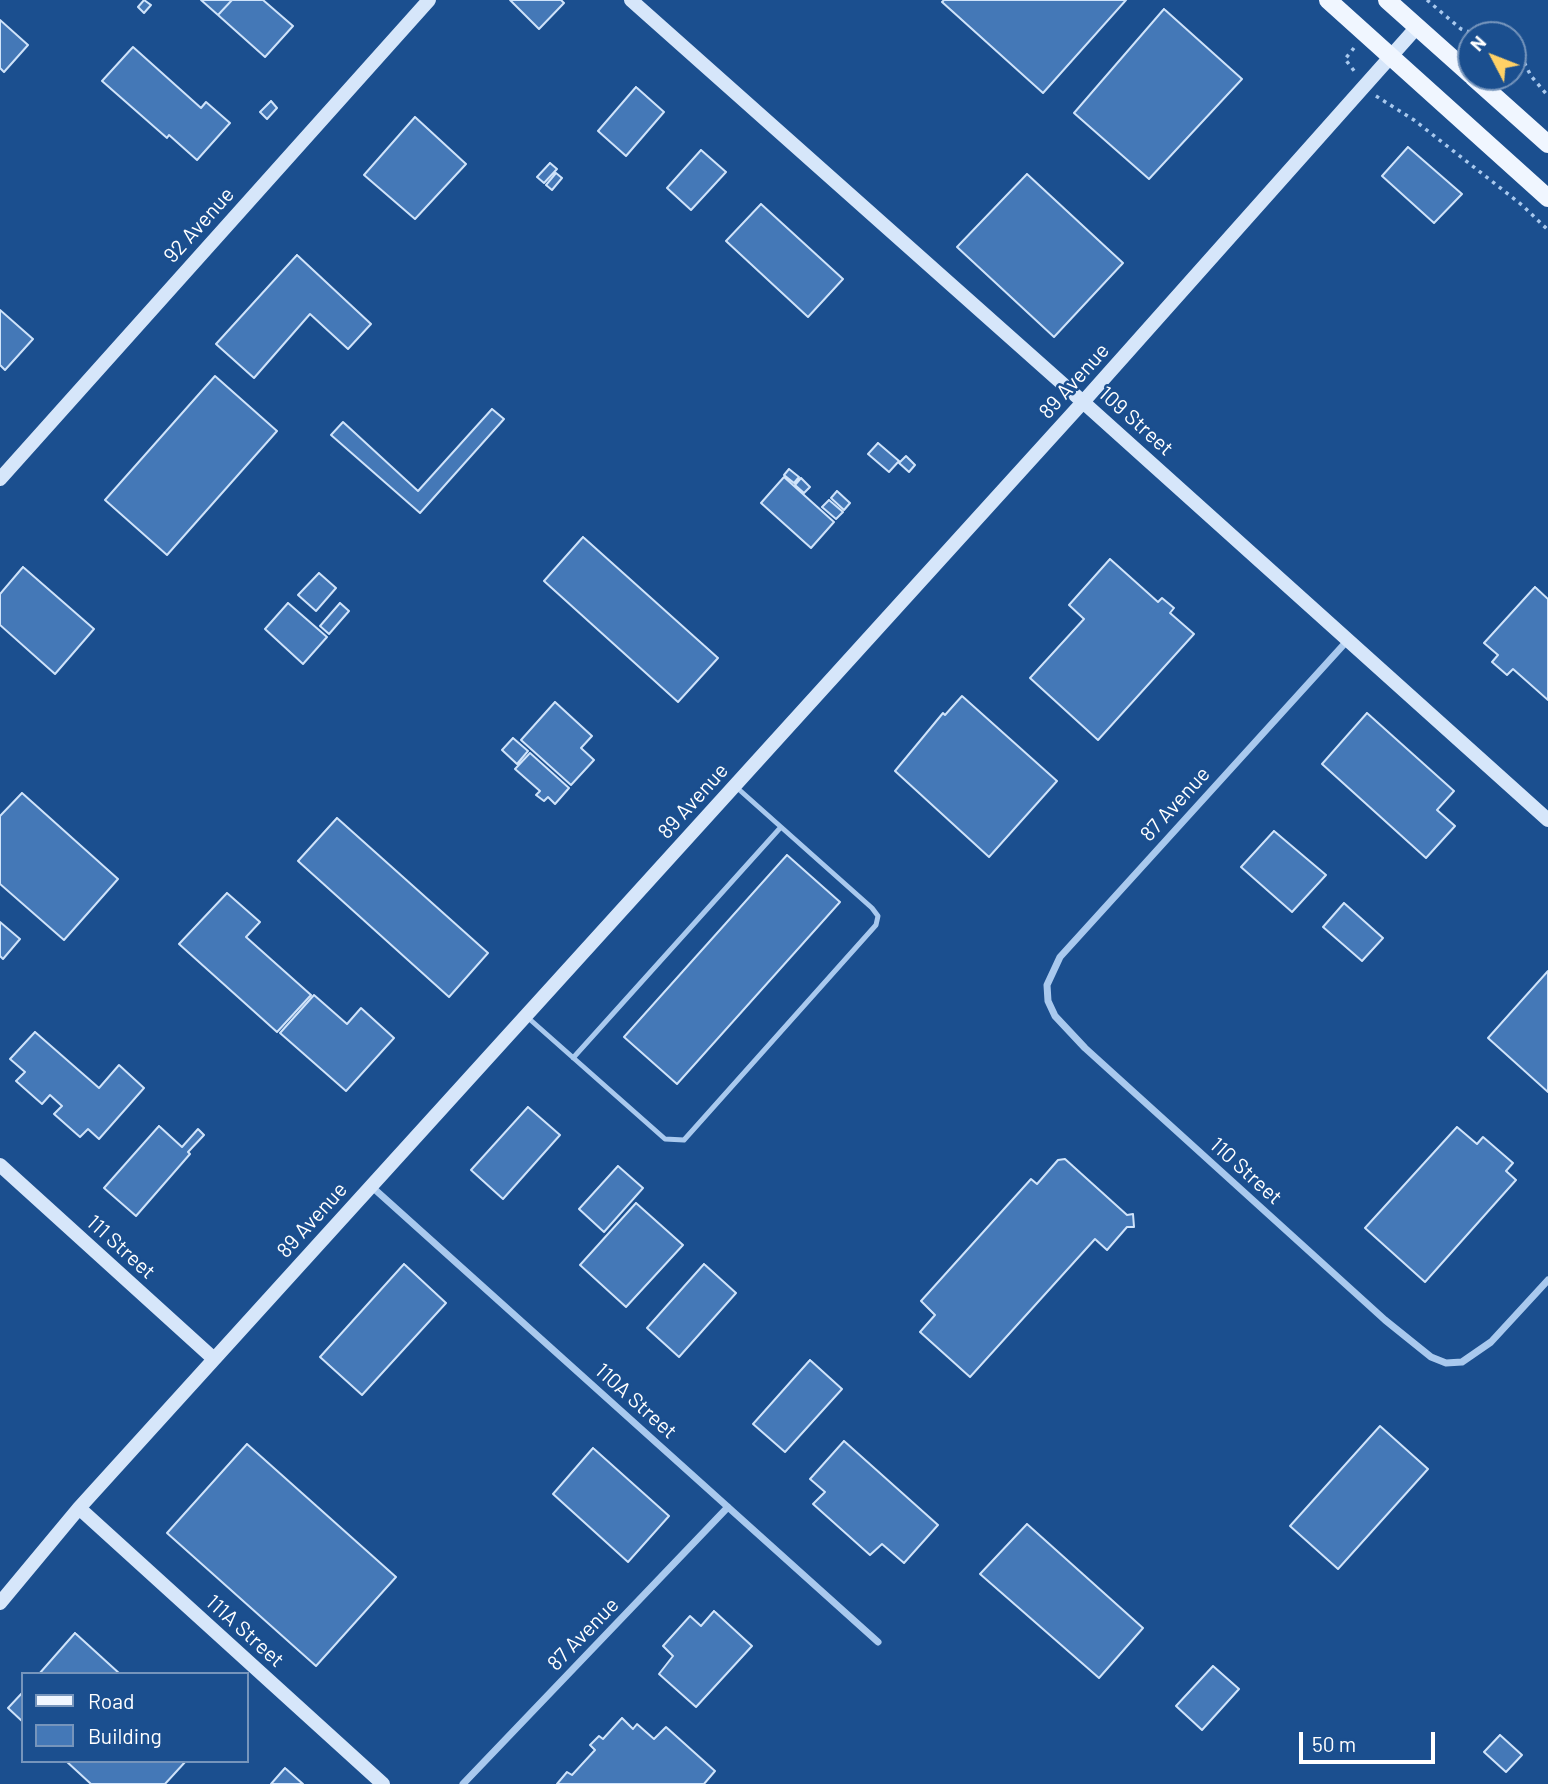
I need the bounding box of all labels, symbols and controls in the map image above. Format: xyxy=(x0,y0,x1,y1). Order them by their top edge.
north arrow xyxy=(1457,21,1527,91)
text: N xyxy=(1465,31,1490,55)
street label: 92 Avenue xyxy=(158,182,240,268)
street label: 89 Avenue xyxy=(1034,338,1114,424)
street label: 109 Street xyxy=(1094,381,1178,461)
street label: 89 Avenue xyxy=(653,758,733,844)
street label: 87 Avenue xyxy=(1135,761,1215,847)
street label: 110 Street xyxy=(1205,1132,1287,1210)
street label: 89 Avenue xyxy=(272,1177,352,1263)
street label: 111 Street xyxy=(81,1210,161,1284)
street label: 110A Street xyxy=(590,1358,682,1444)
street label: 111A Street xyxy=(201,1589,289,1673)
street label: 87 Avenue xyxy=(542,1592,624,1676)
legend xyxy=(21,1672,248,1763)
text: Road xyxy=(88,1688,134,1713)
scale bar xyxy=(1303,1718,1440,1762)
text: Building xyxy=(88,1723,162,1748)
text: 50 m xyxy=(1312,1731,1356,1756)

